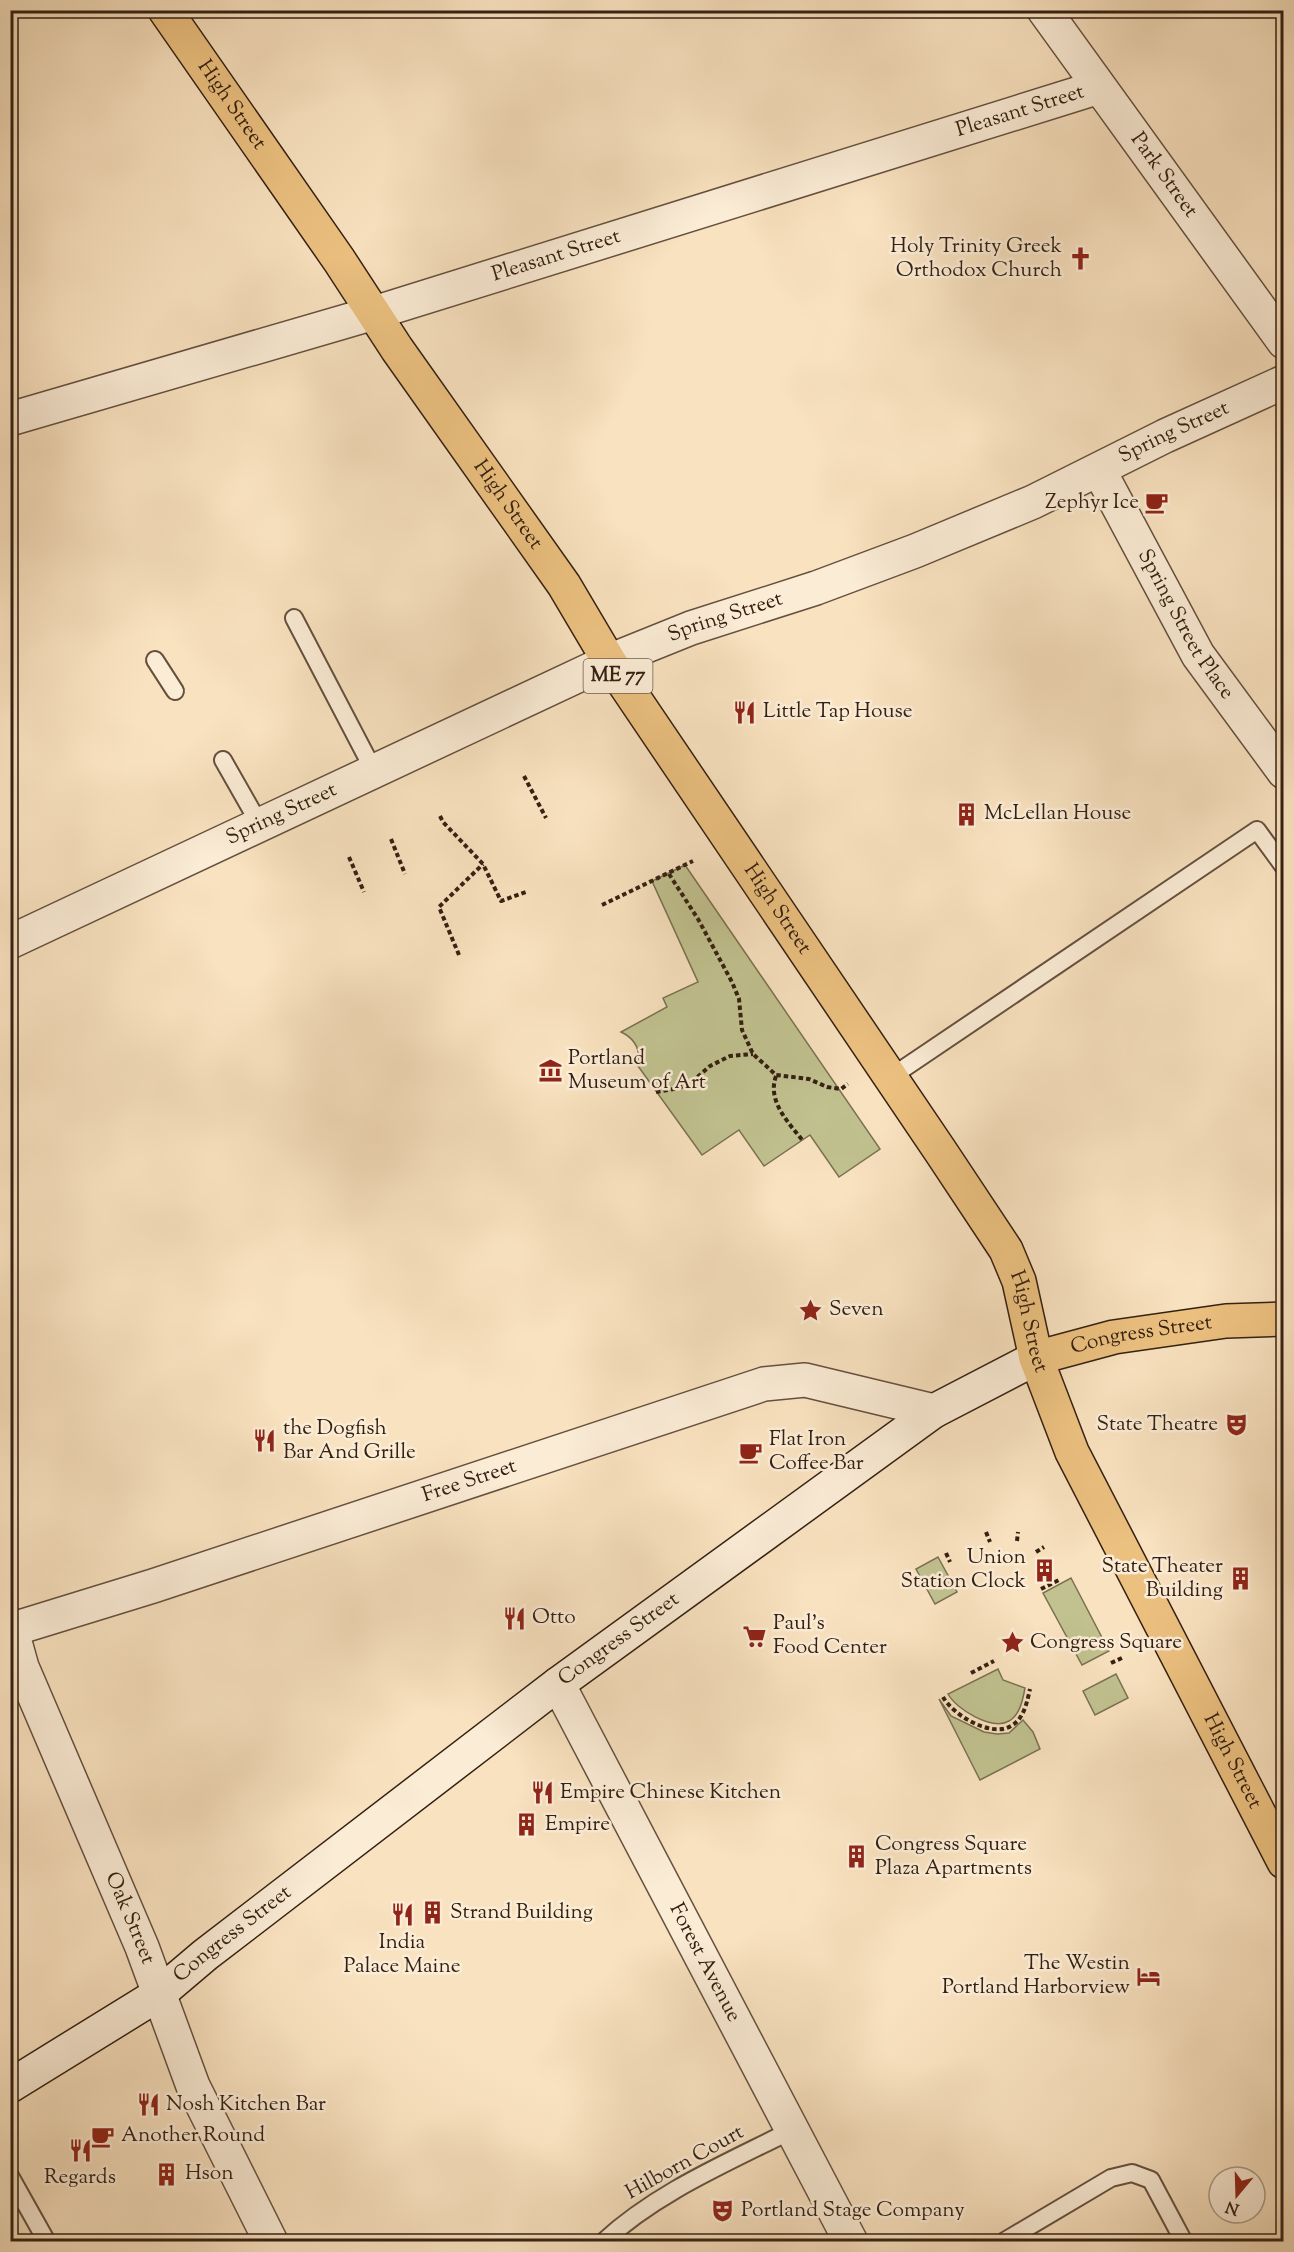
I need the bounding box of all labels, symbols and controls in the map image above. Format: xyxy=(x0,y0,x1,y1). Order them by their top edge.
street label: High Street xyxy=(189,54,273,156)
street label: Pleasant Street xyxy=(952,77,1088,146)
street label: Park Street xyxy=(1122,126,1205,224)
street label: Pleasant Street xyxy=(488,222,624,290)
place label: Holy Trinity Greek Orthodox Church xyxy=(890,232,1063,286)
church icon: Holy Trinity Greek Orthodox Church xyxy=(1067,246,1093,272)
street label: Spring Street xyxy=(1114,394,1234,472)
street label: High Street xyxy=(465,454,550,556)
place label: Zephyr Ice xyxy=(1045,488,1139,518)
cafe icon: Zephyr Ice xyxy=(1144,490,1170,516)
street label: Spring Street Place xyxy=(1129,544,1241,706)
street label: Spring Street xyxy=(663,585,787,651)
road number: ME 77 xyxy=(584,659,652,693)
place label: Little Tap House xyxy=(763,697,913,727)
restaurant icon: Little Tap House xyxy=(732,699,758,725)
street label: Spring Street xyxy=(221,776,342,853)
place label: McLellan House xyxy=(984,799,1131,829)
building icon: McLellan House xyxy=(953,801,979,827)
street label: High Street xyxy=(735,858,818,961)
place label: Portland Museum of Art xyxy=(568,1044,706,1098)
museum icon: Portland Museum of Art xyxy=(537,1058,563,1084)
street label: High Street xyxy=(1001,1266,1055,1377)
place label: Seven xyxy=(829,1295,884,1325)
place icon: Seven xyxy=(798,1297,824,1323)
street label: Congress Street xyxy=(1067,1308,1214,1363)
place label: State Theatre xyxy=(1096,1410,1218,1440)
theatre icon: State Theatre xyxy=(1223,1412,1249,1438)
place label: the Dogfish Bar And Grille xyxy=(283,1414,416,1468)
place label: Flat Iron Coffee Bar xyxy=(769,1425,864,1479)
restaurant icon: the Dogfish Bar And Grille xyxy=(252,1428,278,1454)
cafe icon: Flat Iron Coffee Bar xyxy=(738,1439,764,1465)
street label: Free Street xyxy=(419,1452,521,1511)
place label: Union Station Clock xyxy=(901,1543,1027,1597)
place label: State Theater Building xyxy=(1101,1552,1223,1606)
building icon: Union Station Clock xyxy=(1031,1557,1057,1583)
building icon: State Theater Building xyxy=(1228,1566,1254,1592)
street label: Congress Street xyxy=(552,1585,686,1694)
place label: Otto xyxy=(532,1603,576,1633)
restaurant icon: Otto xyxy=(501,1605,527,1631)
place label: Paul's Food Center xyxy=(773,1609,887,1663)
supermarket icon: Paul's Food Center xyxy=(742,1623,768,1649)
place label: Congress Square xyxy=(1030,1628,1182,1658)
place icon: Congress Square xyxy=(999,1630,1025,1656)
street label: High Street xyxy=(1195,1708,1269,1814)
place label: Empire Chinese Kitchen xyxy=(560,1778,781,1808)
restaurant icon: Empire Chinese Kitchen xyxy=(529,1780,555,1806)
place label: Empire xyxy=(545,1810,610,1840)
building icon: Empire xyxy=(514,1812,540,1838)
place label: Congress Square Plaza Apartments xyxy=(875,1830,1032,1884)
building icon: Congress Square Plaza Apartments xyxy=(844,1844,870,1870)
street label: Oak Street xyxy=(97,1867,162,1969)
street label: Congress Street xyxy=(167,1878,298,1990)
place label: Strand Building xyxy=(450,1898,593,1928)
street label: Forest Avenue xyxy=(661,1898,748,2028)
building icon: Strand Building xyxy=(419,1900,445,1926)
restaurant icon: India Palace Maine xyxy=(389,1902,415,1928)
place label: India Palace Maine xyxy=(343,1928,461,1982)
place label: The Westin Portland Harborview xyxy=(942,1949,1130,2003)
hotel icon: The Westin Portland Harborview xyxy=(1135,1963,1161,1989)
place label: Nosh Kitchen Bar xyxy=(166,2090,326,2120)
restaurant icon: Nosh Kitchen Bar xyxy=(135,2092,161,2118)
street label: Hilborn Court xyxy=(620,2118,750,2208)
place label: Another Round xyxy=(121,2121,265,2151)
cafe icon: Another Round xyxy=(90,2123,116,2149)
restaurant icon: Regards xyxy=(67,2137,93,2163)
place label: Hson xyxy=(185,2159,234,2189)
building icon: Hson xyxy=(154,2161,180,2187)
place label: Regards xyxy=(44,2163,116,2193)
north arrow xyxy=(1207,2165,1267,2225)
text: N xyxy=(1223,2194,1243,2220)
place label: Portland Stage Company xyxy=(741,2196,965,2226)
theatre icon: Portland Stage Company xyxy=(710,2198,736,2224)

